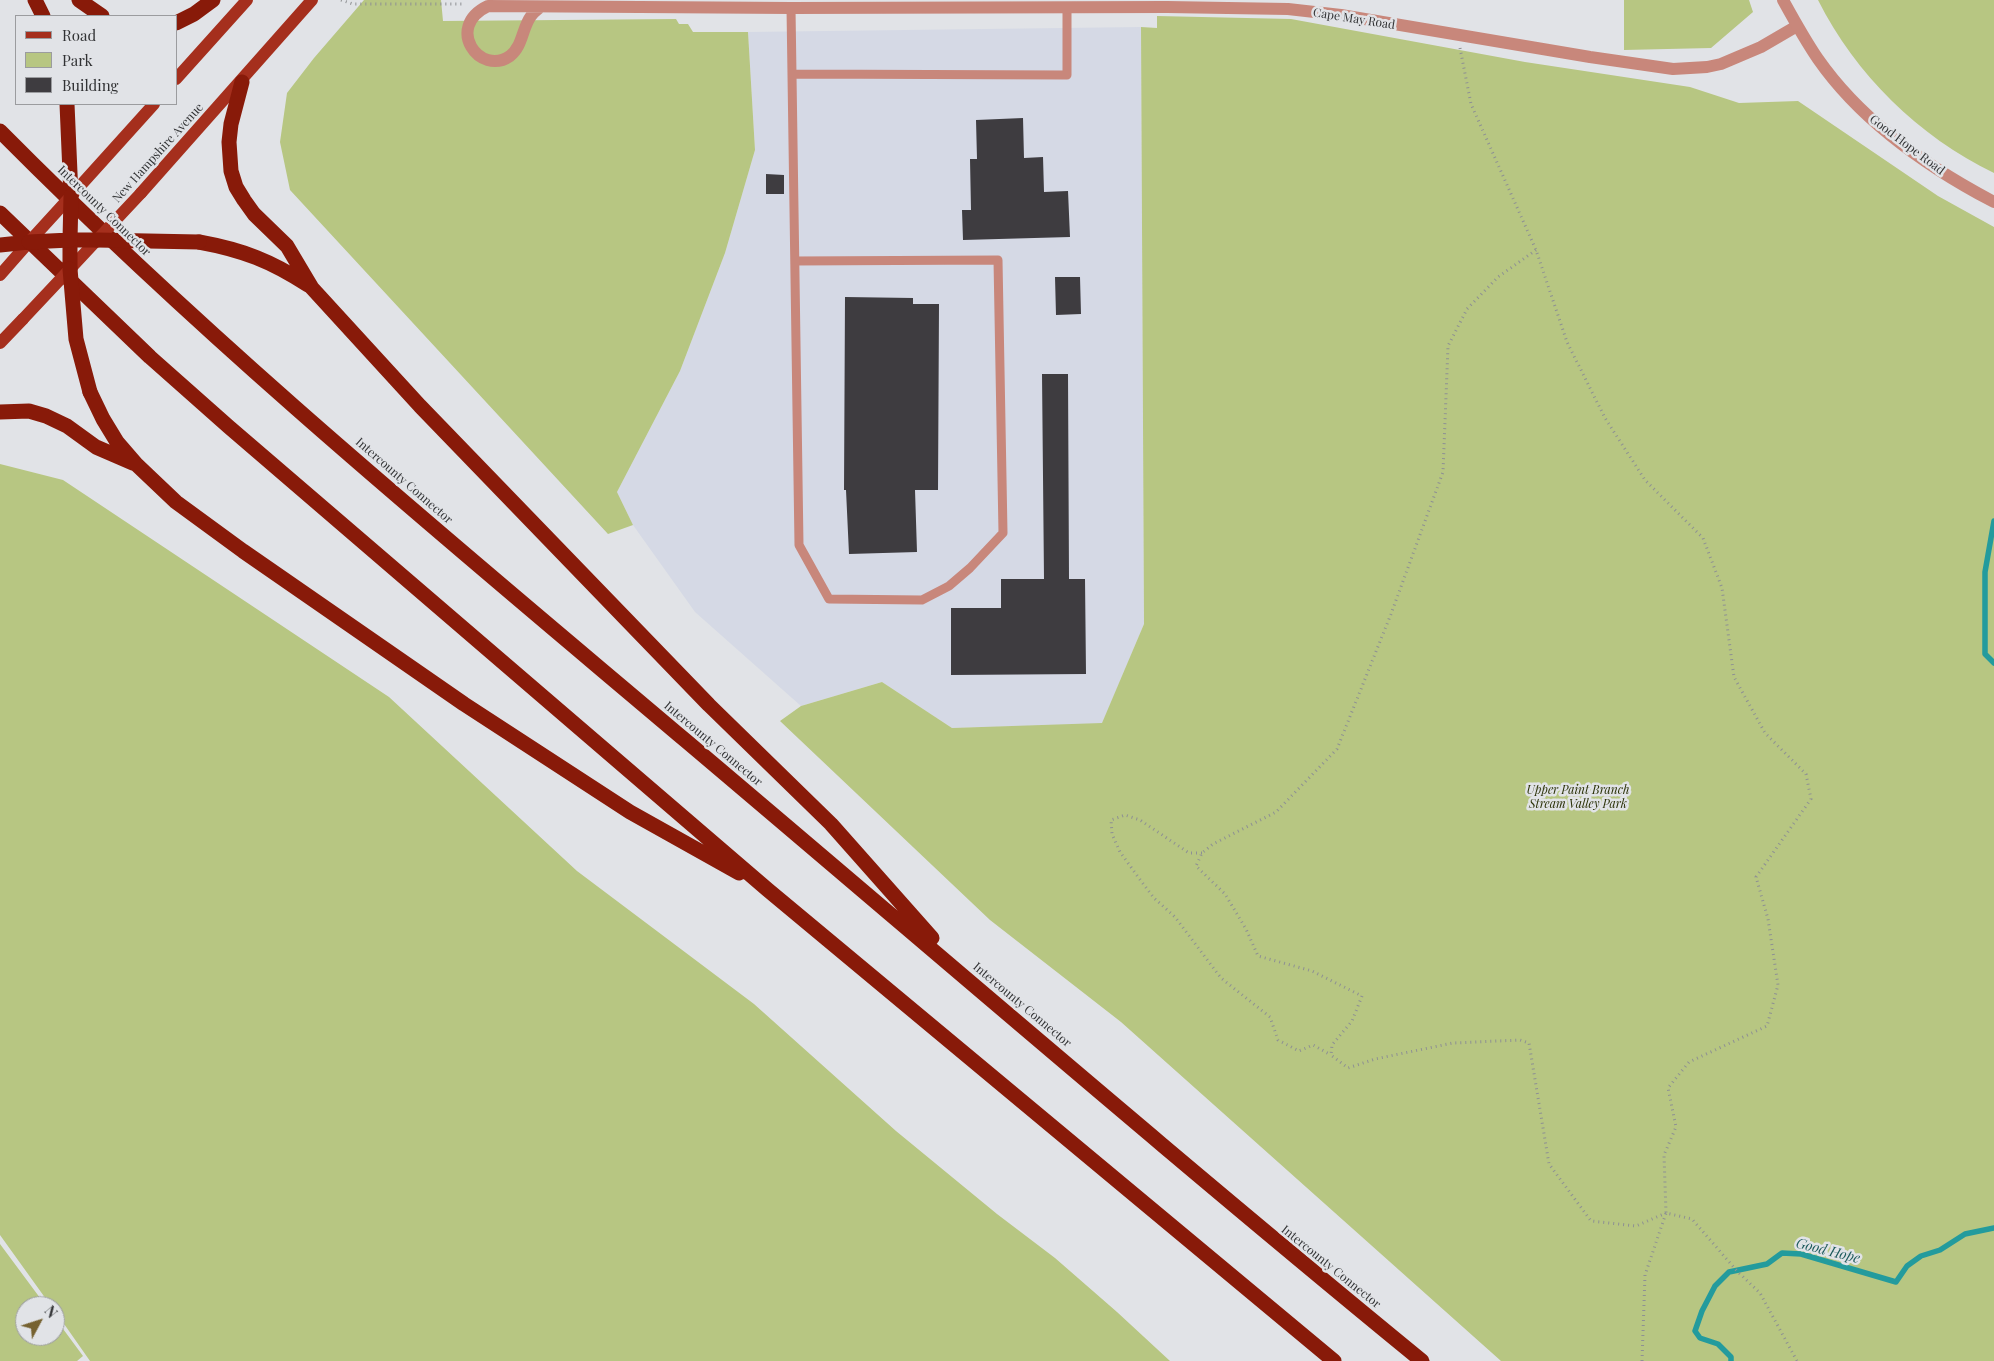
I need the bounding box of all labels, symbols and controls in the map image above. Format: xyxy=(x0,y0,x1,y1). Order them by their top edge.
street label: Cape May Road xyxy=(1312,5,1396,33)
legend xyxy=(15,15,178,105)
text: Road xyxy=(62,25,96,45)
text: Park xyxy=(62,50,93,70)
text: Building xyxy=(62,75,118,95)
street label: New Hampshire Avenue xyxy=(110,100,206,206)
street label: Good Hope Road xyxy=(1867,112,1947,178)
street label: Intercounty Connector xyxy=(55,163,153,259)
street label: Intercounty Connector xyxy=(353,435,455,527)
street label: Intercounty Connector xyxy=(661,699,765,789)
park label: Upper Paint Branch Stream Valley Park xyxy=(1527,783,1629,811)
street label: Intercounty Connector xyxy=(970,960,1074,1050)
street label: Intercounty Connector xyxy=(1278,1222,1384,1312)
water label: Good Hope xyxy=(1794,1235,1862,1267)
north arrow xyxy=(15,1296,65,1346)
text: N xyxy=(41,1302,62,1322)

